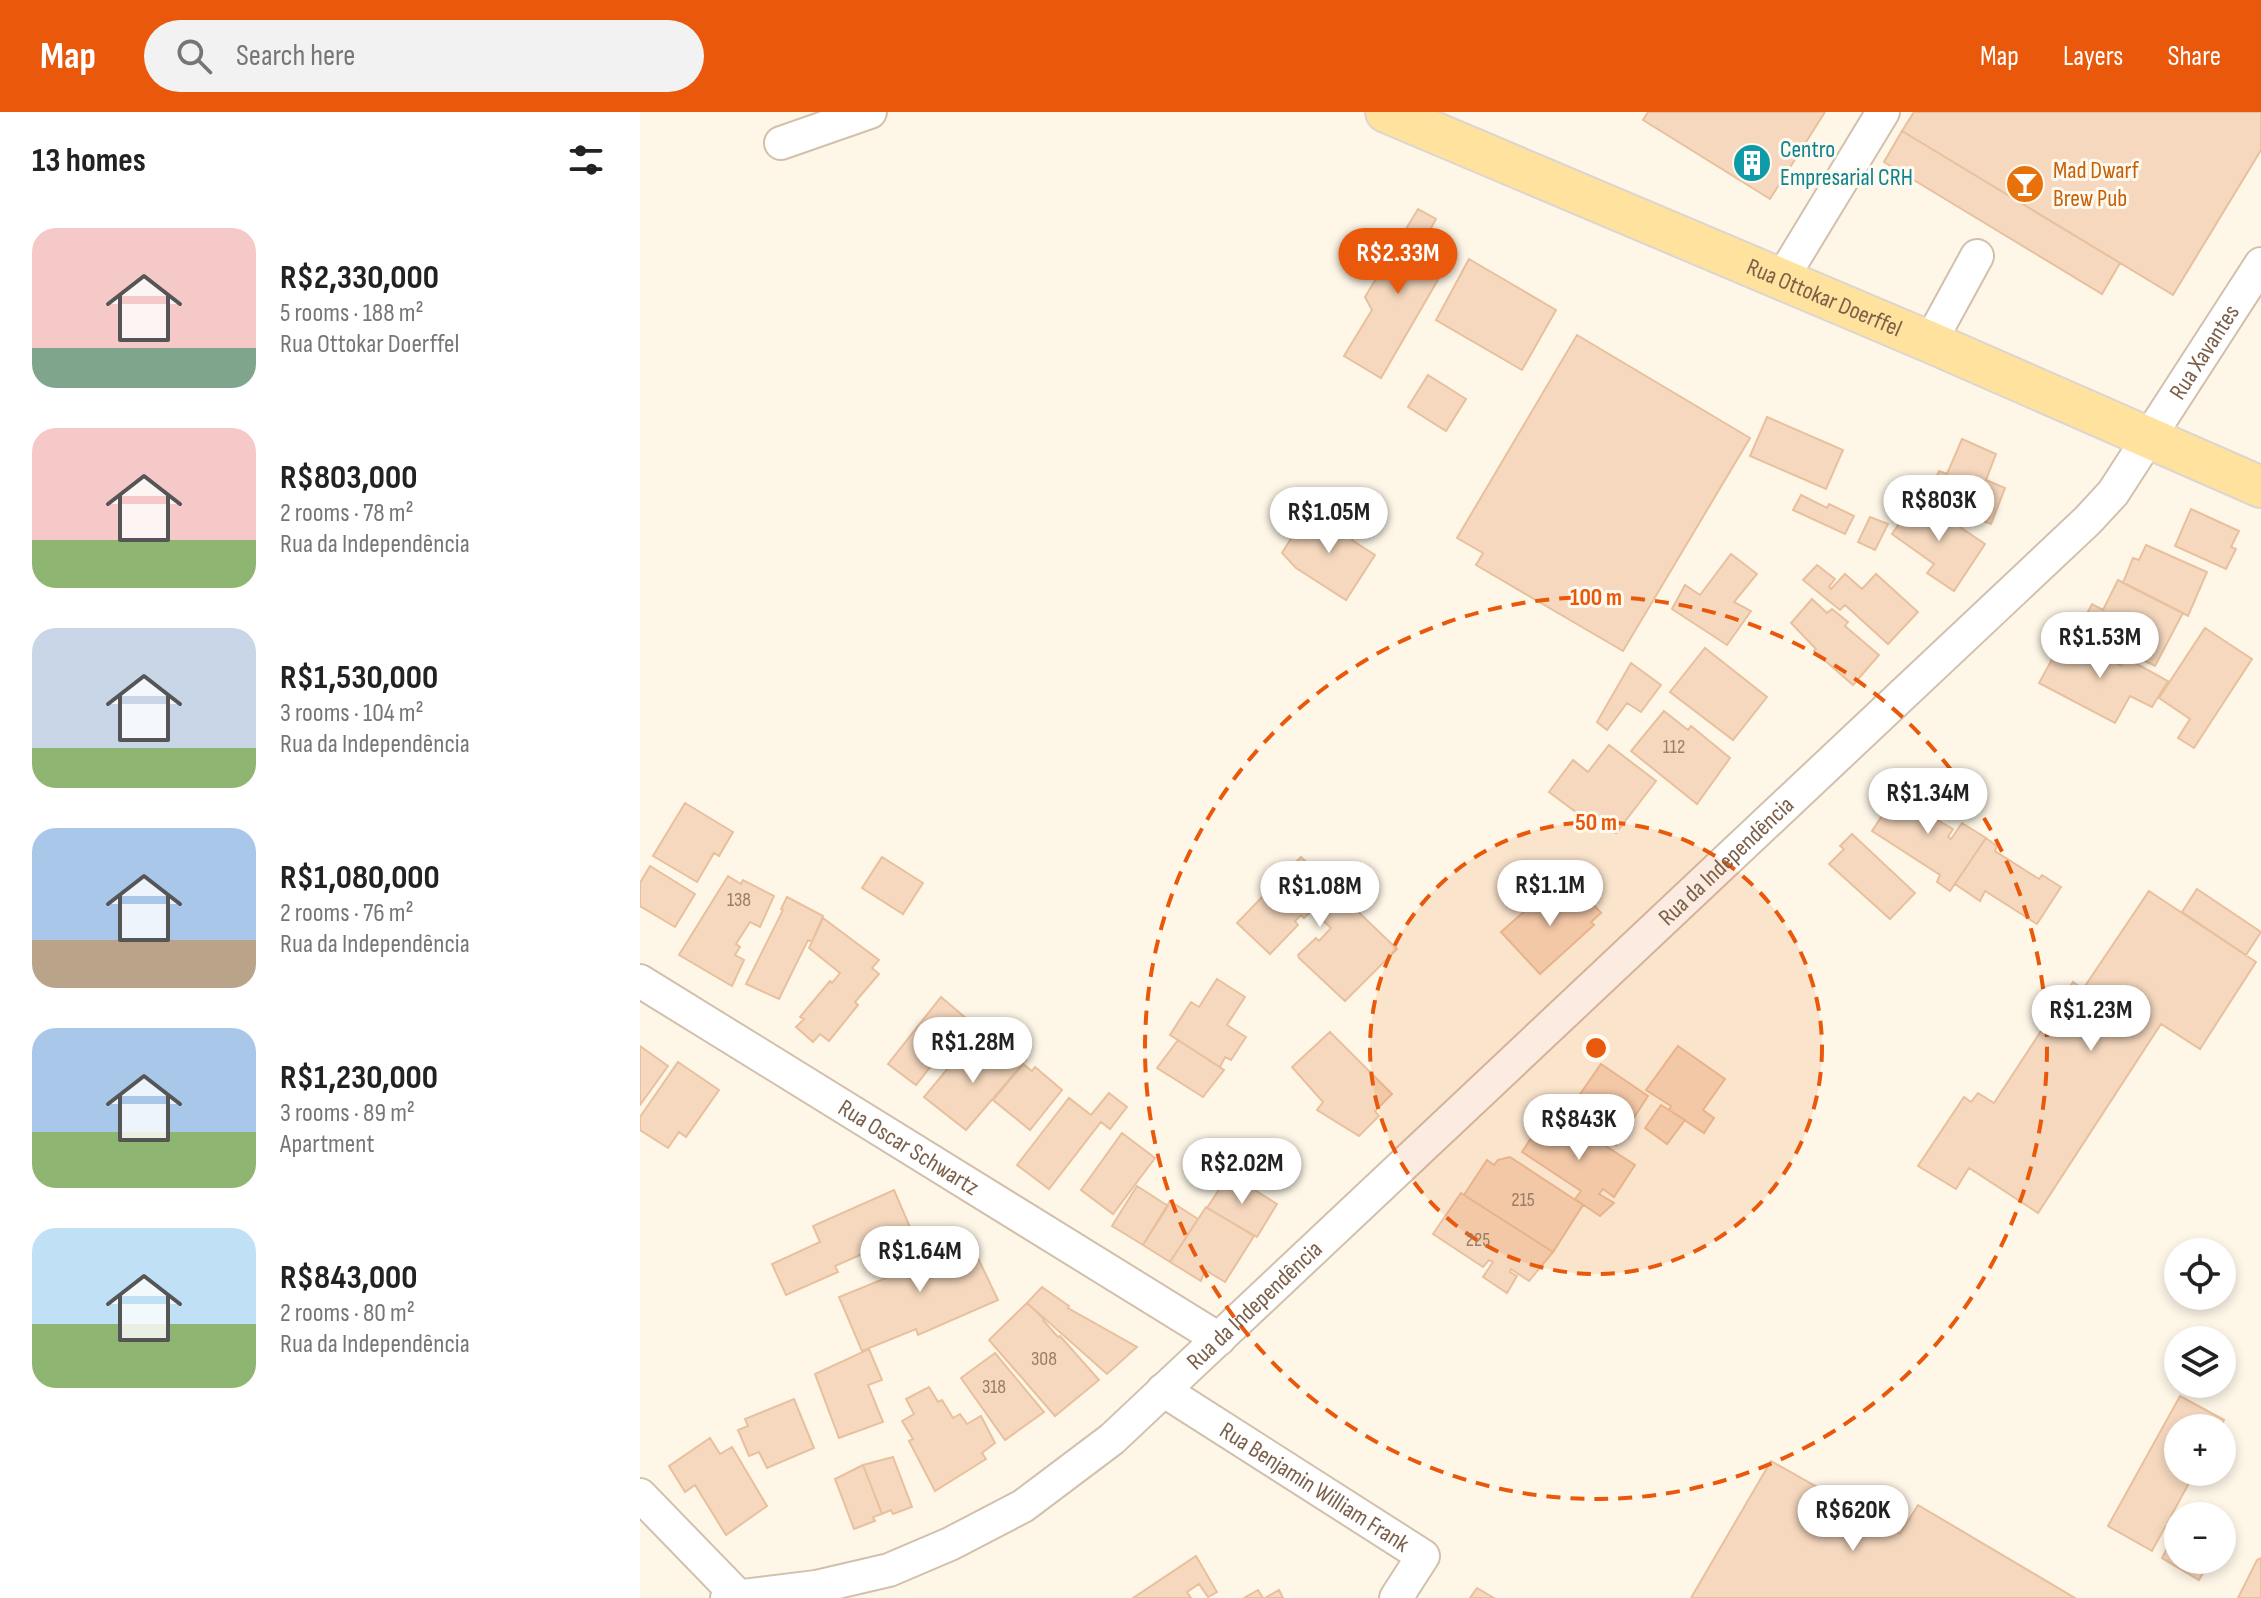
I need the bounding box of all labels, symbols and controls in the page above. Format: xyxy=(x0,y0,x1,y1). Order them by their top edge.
search box xyxy=(144,20,704,92)
text: Map xyxy=(40,34,96,79)
icon: search xyxy=(172,34,216,78)
text: Search here xyxy=(236,38,355,74)
text: Map xyxy=(1980,40,2019,73)
text: Layers xyxy=(2063,40,2123,73)
text: Share xyxy=(2167,40,2221,73)
place label: Centro Empresarial CRH xyxy=(1780,135,1913,192)
icon: filters xyxy=(564,138,608,182)
text: 13 homes xyxy=(32,140,146,181)
building icon: Centro Empresarial CRH xyxy=(1731,142,1773,184)
place label: Mad Dwarf Brew Pub xyxy=(2053,156,2140,213)
bar icon: Mad Dwarf Brew Pub xyxy=(2004,163,2046,205)
pin: R$2.33M xyxy=(1324,228,1472,296)
text: R$2.33M xyxy=(1356,238,1440,269)
street label: Rua Ottokar Doerffel xyxy=(1742,252,1906,343)
text: R$2,330,000 xyxy=(280,257,439,298)
icon: home xyxy=(96,260,192,356)
text: 5 rooms · 188 m² xyxy=(280,298,423,329)
street label: Rua Xavantes xyxy=(2163,299,2246,405)
text: Rua Ottokar Doerffel xyxy=(280,329,459,360)
text: R$803,000 xyxy=(280,457,417,498)
icon: home xyxy=(96,460,192,556)
pin: R$803K xyxy=(1874,475,2004,543)
text: R$803K xyxy=(1901,485,1977,516)
pin: R$1.05M xyxy=(1255,487,1403,555)
text: R$1.05M xyxy=(1288,497,1370,528)
text: 2 rooms · 78 m² xyxy=(280,498,414,529)
text: Rua da Independência xyxy=(280,529,470,560)
text: 100 m xyxy=(1570,583,1622,612)
pin: R$1.53M xyxy=(2026,612,2174,680)
text: R$1.53M xyxy=(2059,622,2141,653)
text: R$1,530,000 xyxy=(280,657,438,698)
icon: home xyxy=(96,660,192,756)
text: 3 rooms · 104 m² xyxy=(280,698,424,729)
text: Rua da Independência xyxy=(280,729,470,760)
house number: 112 xyxy=(1663,735,1685,759)
pin: R$1.34M xyxy=(1854,768,2002,836)
text: R$1.34M xyxy=(1886,778,1970,809)
street label: Rua da Independência xyxy=(1653,791,1800,932)
text: 50 m xyxy=(1575,808,1617,837)
text: R$1,080,000 xyxy=(280,857,440,898)
icon: home xyxy=(96,860,192,956)
pin: R$1.1M xyxy=(1485,860,1615,928)
pin: R$1.08M xyxy=(1246,861,1394,929)
text: R$1.1M xyxy=(1515,870,1585,901)
text: R$1.08M xyxy=(1278,871,1362,902)
house number: 138 xyxy=(727,888,751,912)
text: 2 rooms · 76 m² xyxy=(280,898,414,929)
text: Rua da Independência xyxy=(280,929,470,960)
pin: R$1.23M xyxy=(2017,985,2165,1053)
text: R$1.23M xyxy=(2050,995,2132,1026)
pin: R$1.28M xyxy=(899,1017,1047,1085)
text: R$1.28M xyxy=(931,1027,1015,1058)
centre of rings xyxy=(1582,1034,1610,1062)
text: R$1,230,000 xyxy=(280,1057,438,1098)
icon: home xyxy=(96,1060,192,1156)
street label: Rua Oscar Schwartz xyxy=(833,1093,984,1202)
pin: R$843K xyxy=(1514,1094,1644,1162)
text: 3 rooms · 89 m² xyxy=(280,1098,415,1129)
text: R$843K xyxy=(1541,1104,1617,1135)
text: Apartment xyxy=(280,1129,374,1160)
pin: R$2.02M xyxy=(1168,1138,1316,1206)
text: R$2.02M xyxy=(1201,1148,1283,1179)
house number: 215 xyxy=(1511,1188,1535,1212)
pin: R$1.64M xyxy=(846,1226,994,1294)
house number: 225 xyxy=(1466,1228,1490,1252)
street label: Rua da Independência xyxy=(1181,1235,1328,1376)
text: R$1.64M xyxy=(878,1236,962,1267)
map controls xyxy=(2164,1238,2236,1574)
button: locate xyxy=(2164,1238,2236,1310)
text: R$843,000 xyxy=(280,1257,417,1298)
icon: home xyxy=(96,1260,192,1356)
text: 2 rooms · 80 m² xyxy=(280,1298,415,1329)
button: layers xyxy=(2164,1326,2236,1398)
text: Rua da Independência xyxy=(280,1329,470,1360)
house number: 308 xyxy=(1031,1347,1057,1371)
house number: 318 xyxy=(982,1375,1006,1399)
button: + xyxy=(2164,1414,2236,1486)
street label: Rua Benjamin William Frank xyxy=(1214,1416,1415,1558)
pin: R$620K xyxy=(1788,1485,1918,1553)
text: R$620K xyxy=(1815,1495,1891,1526)
button: − xyxy=(2164,1502,2236,1574)

